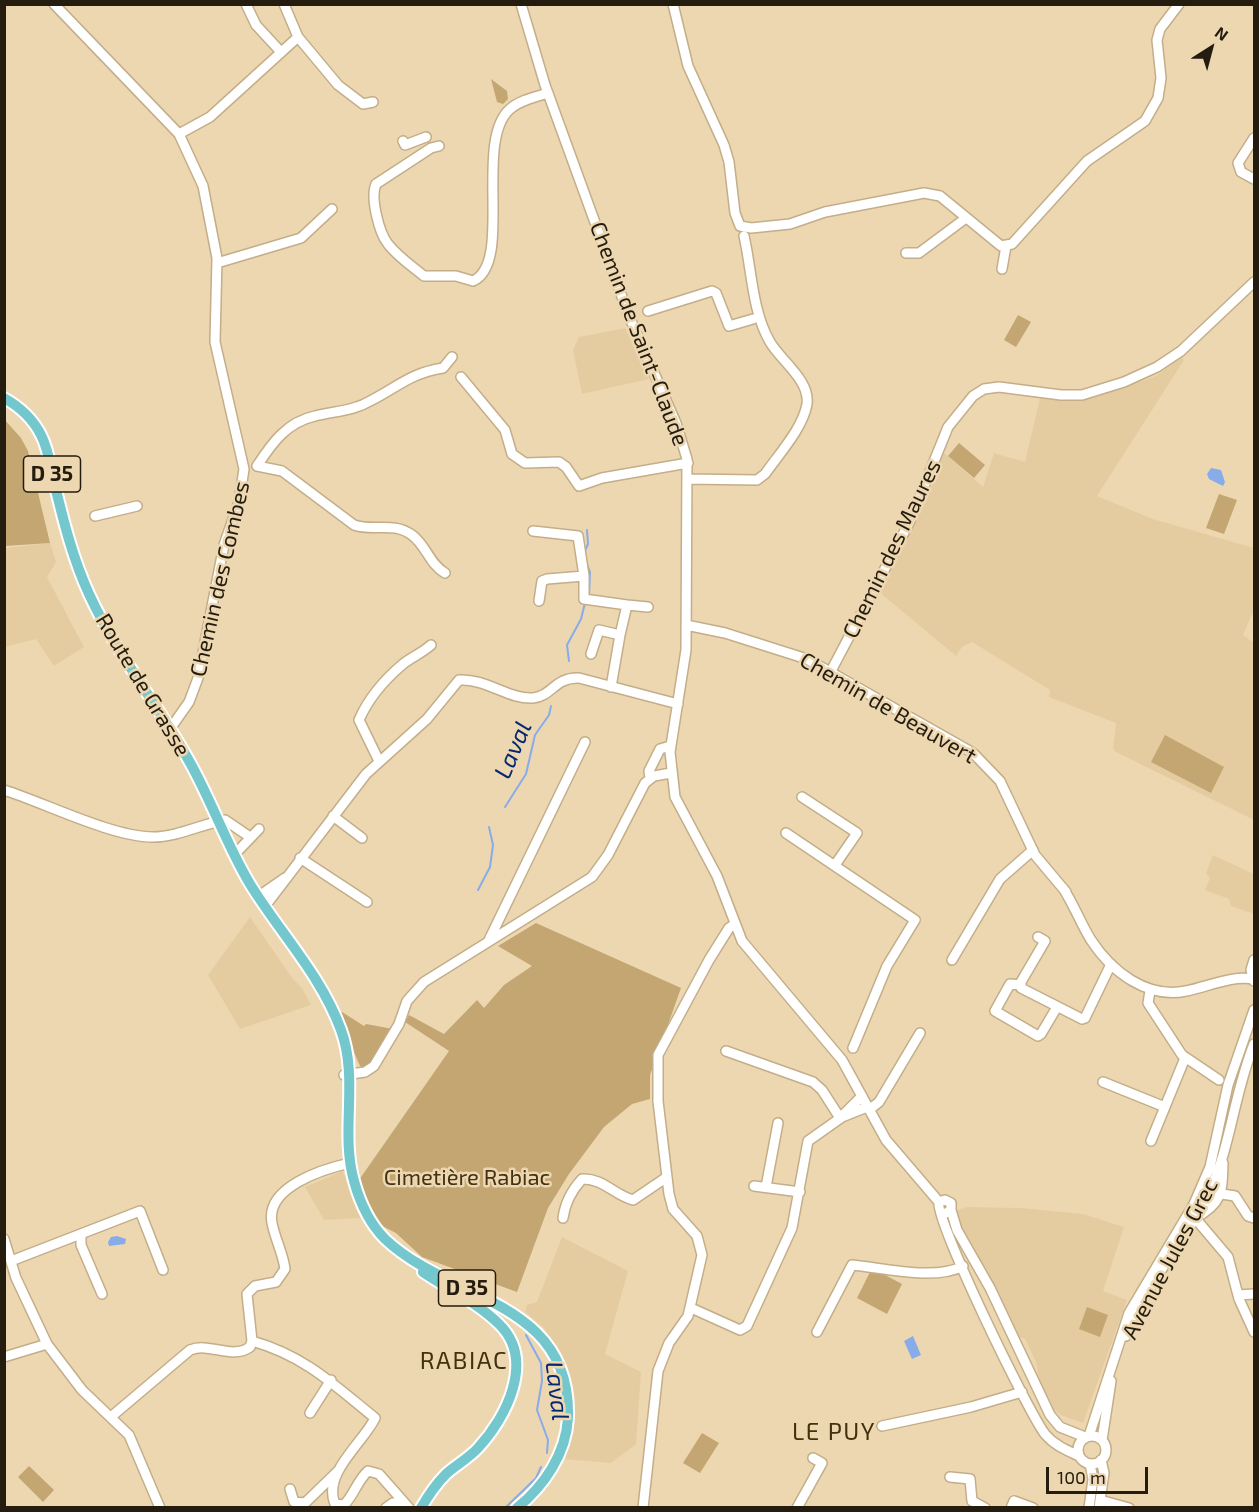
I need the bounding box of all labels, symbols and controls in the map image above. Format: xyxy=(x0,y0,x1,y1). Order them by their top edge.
north arrow xyxy=(1181,18,1241,78)
text: N xyxy=(1212,22,1232,44)
street label: Chemin de Saint-Claude xyxy=(584,218,694,450)
street label: Chemin des Maures xyxy=(837,455,947,643)
road number: D 35 xyxy=(23,456,80,492)
street label: Chemin des Combes xyxy=(185,479,255,679)
street label: Route de Grasse xyxy=(90,609,196,761)
street label: Chemin de Beauvert xyxy=(795,647,981,769)
water label: Laval xyxy=(488,717,538,783)
park label: Cimetière Rabiac xyxy=(384,1165,550,1191)
street label: Avenue Jules Grec xyxy=(1117,1174,1223,1344)
road number: D 35 xyxy=(438,1270,496,1306)
district label: RABIAC xyxy=(420,1347,508,1375)
water label: Laval xyxy=(539,1360,575,1422)
district label: LE PUY xyxy=(792,1418,876,1446)
scale bar xyxy=(1049,1455,1151,1493)
text: 100 m xyxy=(1057,1466,1106,1488)

